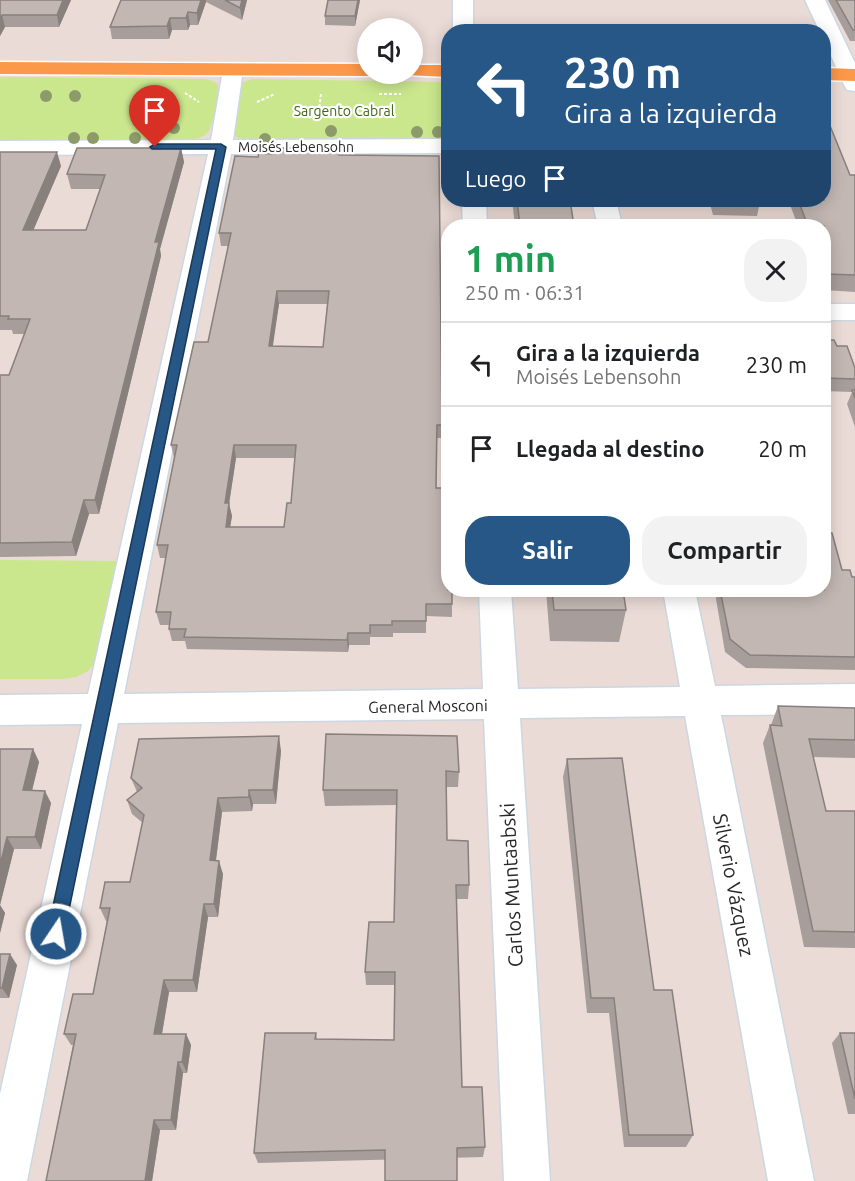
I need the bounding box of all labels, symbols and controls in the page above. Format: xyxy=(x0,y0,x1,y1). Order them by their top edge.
map controls xyxy=(357,18,423,84)
button: sound xyxy=(357,18,423,84)
icon: left xyxy=(465,48,543,126)
text: 230 m xyxy=(564,49,681,96)
pin xyxy=(129,85,180,147)
icon: arrive xyxy=(138,94,171,127)
text: Gira a la izquierda xyxy=(564,98,777,128)
park label: Sargento Cabral xyxy=(294,103,395,119)
street label: Moisés Lebensohn xyxy=(238,139,354,155)
icon: arrive xyxy=(538,162,571,195)
text: Luego xyxy=(465,166,526,191)
text: 1 min xyxy=(465,238,556,279)
button: close xyxy=(744,239,807,302)
text: 250 m · 06:31 xyxy=(465,281,585,304)
text: Gira a la izquierda xyxy=(516,340,700,365)
icon: left xyxy=(465,348,498,381)
text: 230 m xyxy=(746,352,807,377)
text: Moisés Lebensohn xyxy=(516,365,682,388)
icon: arrive xyxy=(465,432,498,465)
text: Llegada al destino xyxy=(516,436,704,461)
text: 20 m xyxy=(758,436,807,461)
button: Salir xyxy=(465,516,630,585)
button: Compartir xyxy=(642,516,807,585)
street label: General Mosconi xyxy=(368,696,488,716)
street label: Carlos Muntaabski xyxy=(495,802,527,968)
street label: Silverio Vázquez xyxy=(709,812,759,958)
position arrow xyxy=(24,902,88,966)

